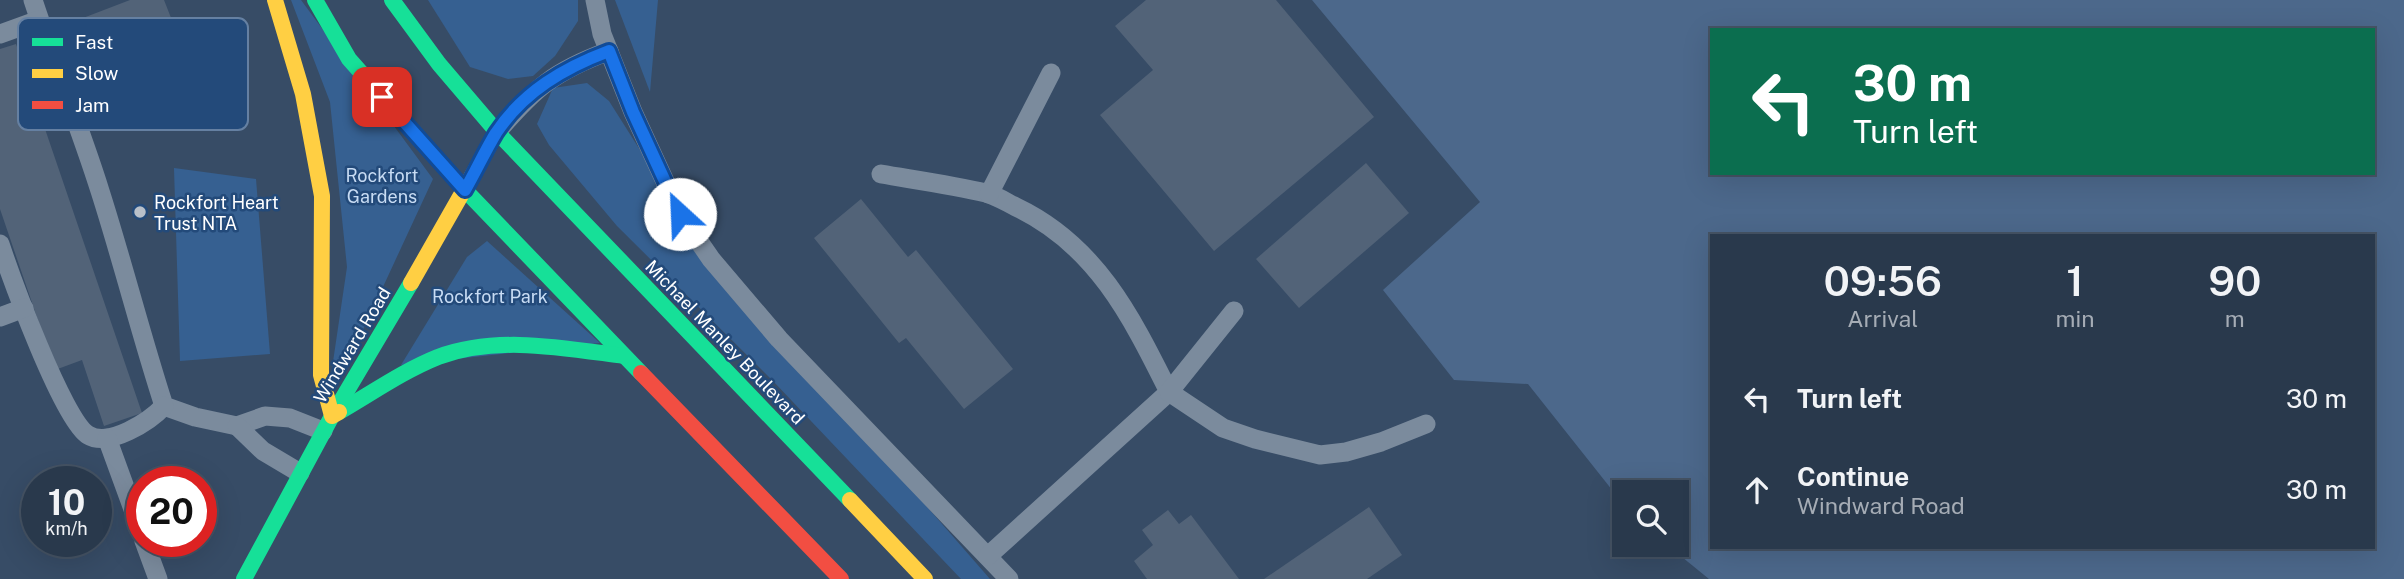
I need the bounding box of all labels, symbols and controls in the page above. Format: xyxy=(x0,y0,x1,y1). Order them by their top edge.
legend xyxy=(18,18,248,130)
text: Fast xyxy=(75,31,113,53)
text: 30 m xyxy=(1853,54,1972,112)
icon: left xyxy=(1738,56,1829,147)
text: Slow xyxy=(75,62,119,84)
pin xyxy=(352,67,412,127)
icon: arrive xyxy=(363,78,401,116)
text: Jam xyxy=(75,94,109,116)
text: Turn left xyxy=(1853,113,1978,150)
park label: Rockfort Gardens xyxy=(345,165,419,207)
position arrow xyxy=(643,177,717,251)
place label: Rockfort Heart Trust NTA xyxy=(154,192,279,234)
marker: Rockfort Heart Trust NTA xyxy=(132,204,148,220)
street label: Michael Manley Boulevard xyxy=(641,256,809,428)
text: 09:56 xyxy=(1824,256,1942,305)
text: 1 xyxy=(2066,256,2084,305)
text: 90 xyxy=(2208,256,2261,305)
street label: Windward Road xyxy=(309,283,395,407)
park label: Rockfort Park xyxy=(432,286,548,307)
text: Arrival xyxy=(1847,305,1918,332)
text: min xyxy=(2056,305,2095,332)
text: m xyxy=(2225,305,2245,332)
icon: left xyxy=(1738,380,1776,418)
text: Turn left xyxy=(1797,383,1902,414)
text: 30 m xyxy=(2286,383,2347,414)
text: Continue xyxy=(1797,461,1909,492)
speed limit sign: 20 xyxy=(126,466,217,557)
icon: ahead xyxy=(1738,471,1776,509)
text: 30 m xyxy=(2286,474,2347,505)
map controls xyxy=(1612,480,1689,557)
button: search xyxy=(1612,480,1689,557)
text: 10 xyxy=(48,482,85,523)
text: Windward Road xyxy=(1797,492,1965,519)
text: km/h xyxy=(45,518,88,539)

